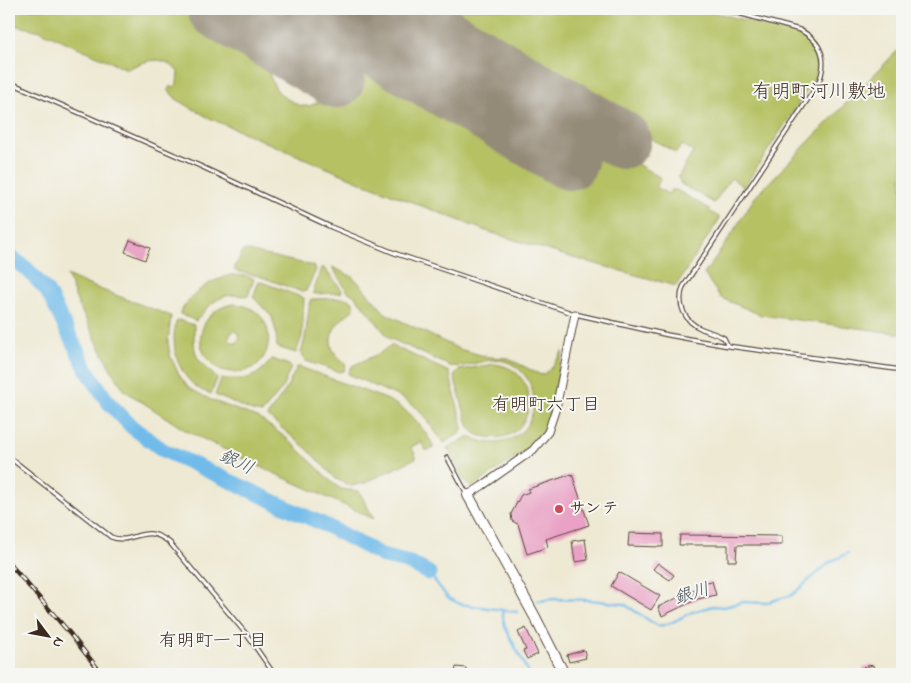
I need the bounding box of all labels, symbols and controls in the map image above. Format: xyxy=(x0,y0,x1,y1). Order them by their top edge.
district label: 有明町河川敷地 xyxy=(752,79,886,106)
district label: 有明町六丁目 xyxy=(492,393,600,419)
water label: 銀川 xyxy=(214,444,258,482)
place label: サンテ xyxy=(569,497,618,521)
marker: サンテ xyxy=(553,503,565,515)
water label: 銀川 xyxy=(671,577,713,613)
north arrow xyxy=(22,610,72,660)
district label: 有明町一丁目 xyxy=(159,629,267,655)
text: N xyxy=(46,633,69,652)

